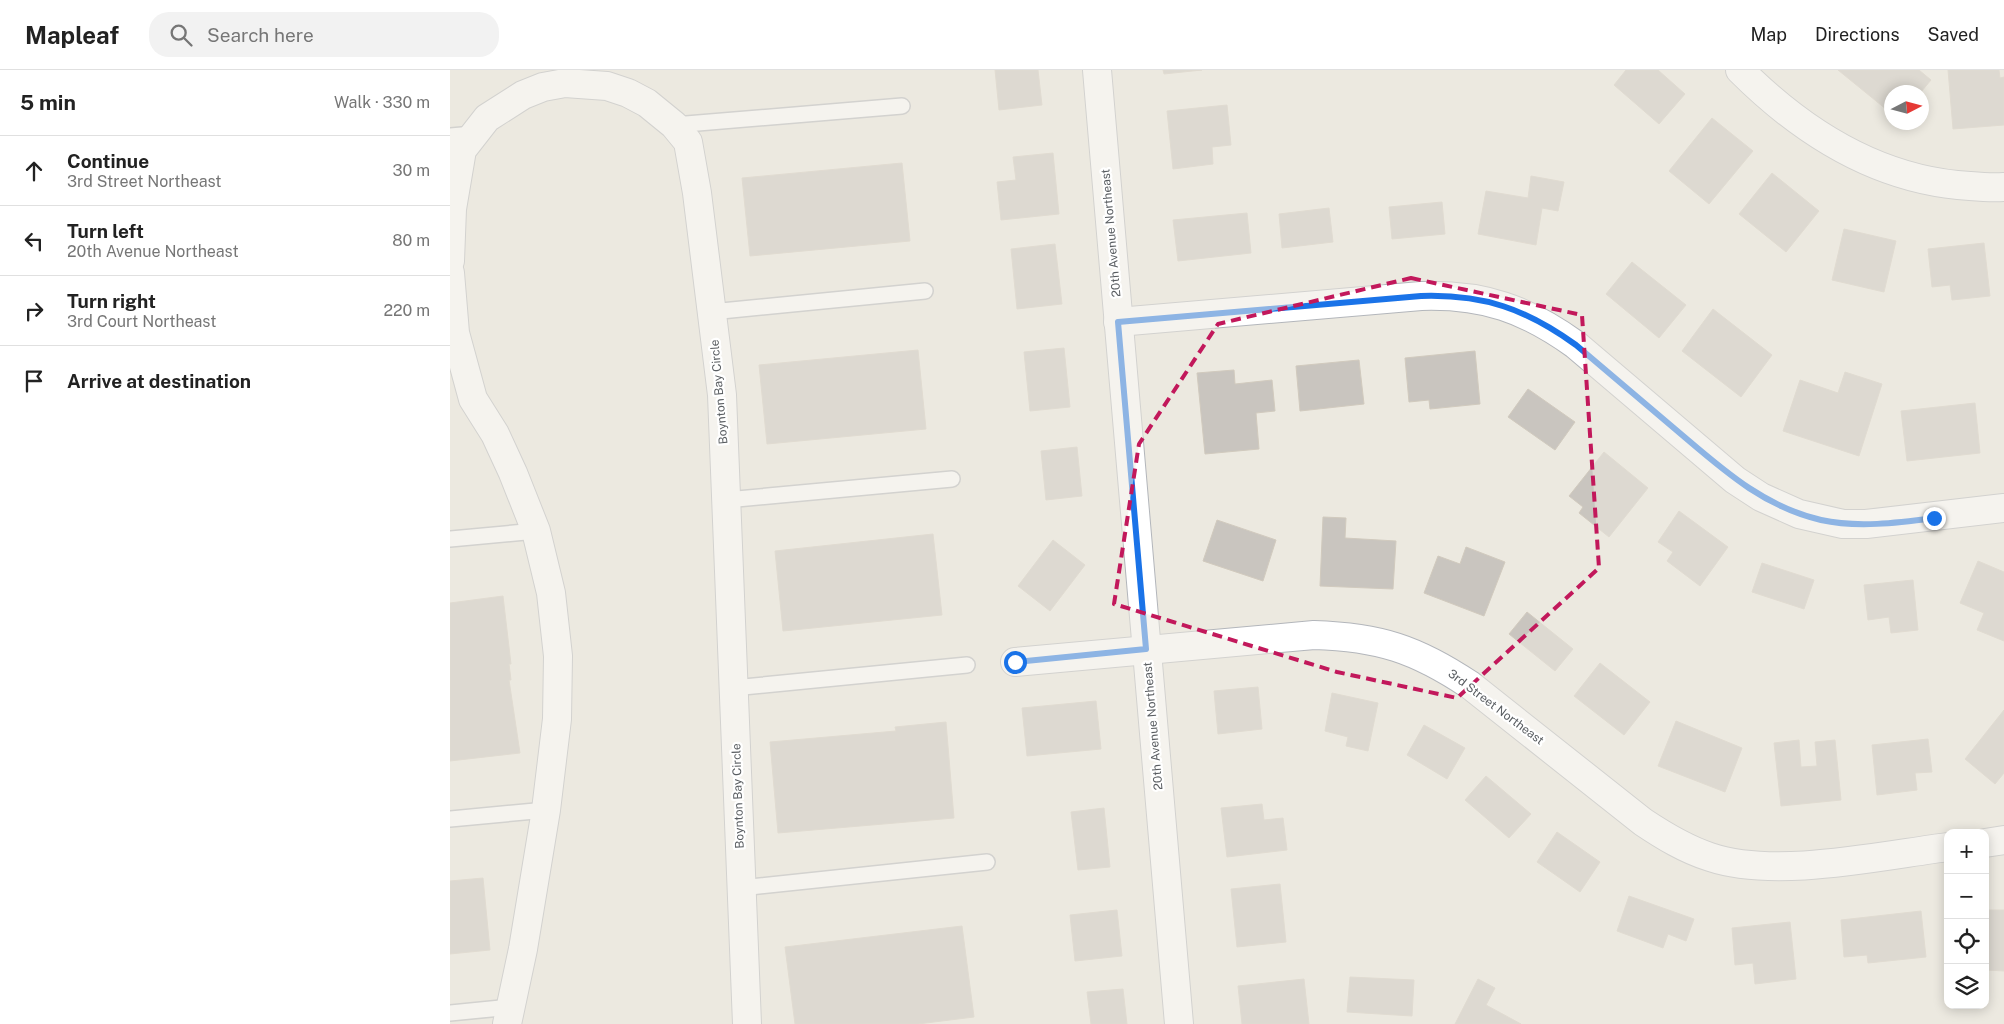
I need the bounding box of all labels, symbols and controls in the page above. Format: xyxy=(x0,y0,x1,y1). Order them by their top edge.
search box xyxy=(149,12,499,57)
text: Mapleaf xyxy=(25,21,119,49)
icon: search xyxy=(167,21,195,49)
text: Search here xyxy=(207,24,314,46)
text: Map xyxy=(1750,24,1787,45)
text: Directions xyxy=(1815,24,1900,45)
text: Saved xyxy=(1928,24,1979,45)
north arrow xyxy=(1884,85,1929,130)
text: 5 min xyxy=(20,90,76,115)
text: Walk · 330 m xyxy=(334,93,430,112)
text: Continue xyxy=(67,150,149,172)
icon: ahead xyxy=(20,157,48,185)
text: 30 m xyxy=(393,161,430,180)
street label: 20th Avenue Northeast xyxy=(1098,168,1124,298)
text: 3rd Street Northeast xyxy=(67,172,222,191)
text: Turn left xyxy=(67,220,144,242)
icon: left xyxy=(20,227,48,255)
text: 80 m xyxy=(392,231,430,250)
text: 20th Avenue Northeast xyxy=(67,242,239,261)
text: Turn right xyxy=(67,290,156,312)
icon: right xyxy=(20,297,48,325)
text: 220 m xyxy=(383,301,430,320)
text: 3rd Court Northeast xyxy=(67,312,217,331)
street label: Boynton Bay Circle xyxy=(707,339,731,445)
icon: arrive xyxy=(20,367,48,395)
text: Arrive at destination xyxy=(67,370,251,392)
route end xyxy=(1923,507,1946,530)
route start xyxy=(1004,651,1027,674)
street label: 20th Avenue Northeast xyxy=(1140,661,1166,791)
street label: 3rd Street Northeast xyxy=(1445,667,1547,748)
street label: Boynton Bay Circle xyxy=(729,743,747,849)
map controls xyxy=(1944,829,1989,1009)
button: + xyxy=(1944,829,1989,874)
button: − xyxy=(1944,874,1989,919)
button: locate xyxy=(1944,919,1989,964)
button: layers xyxy=(1944,964,1989,1009)

